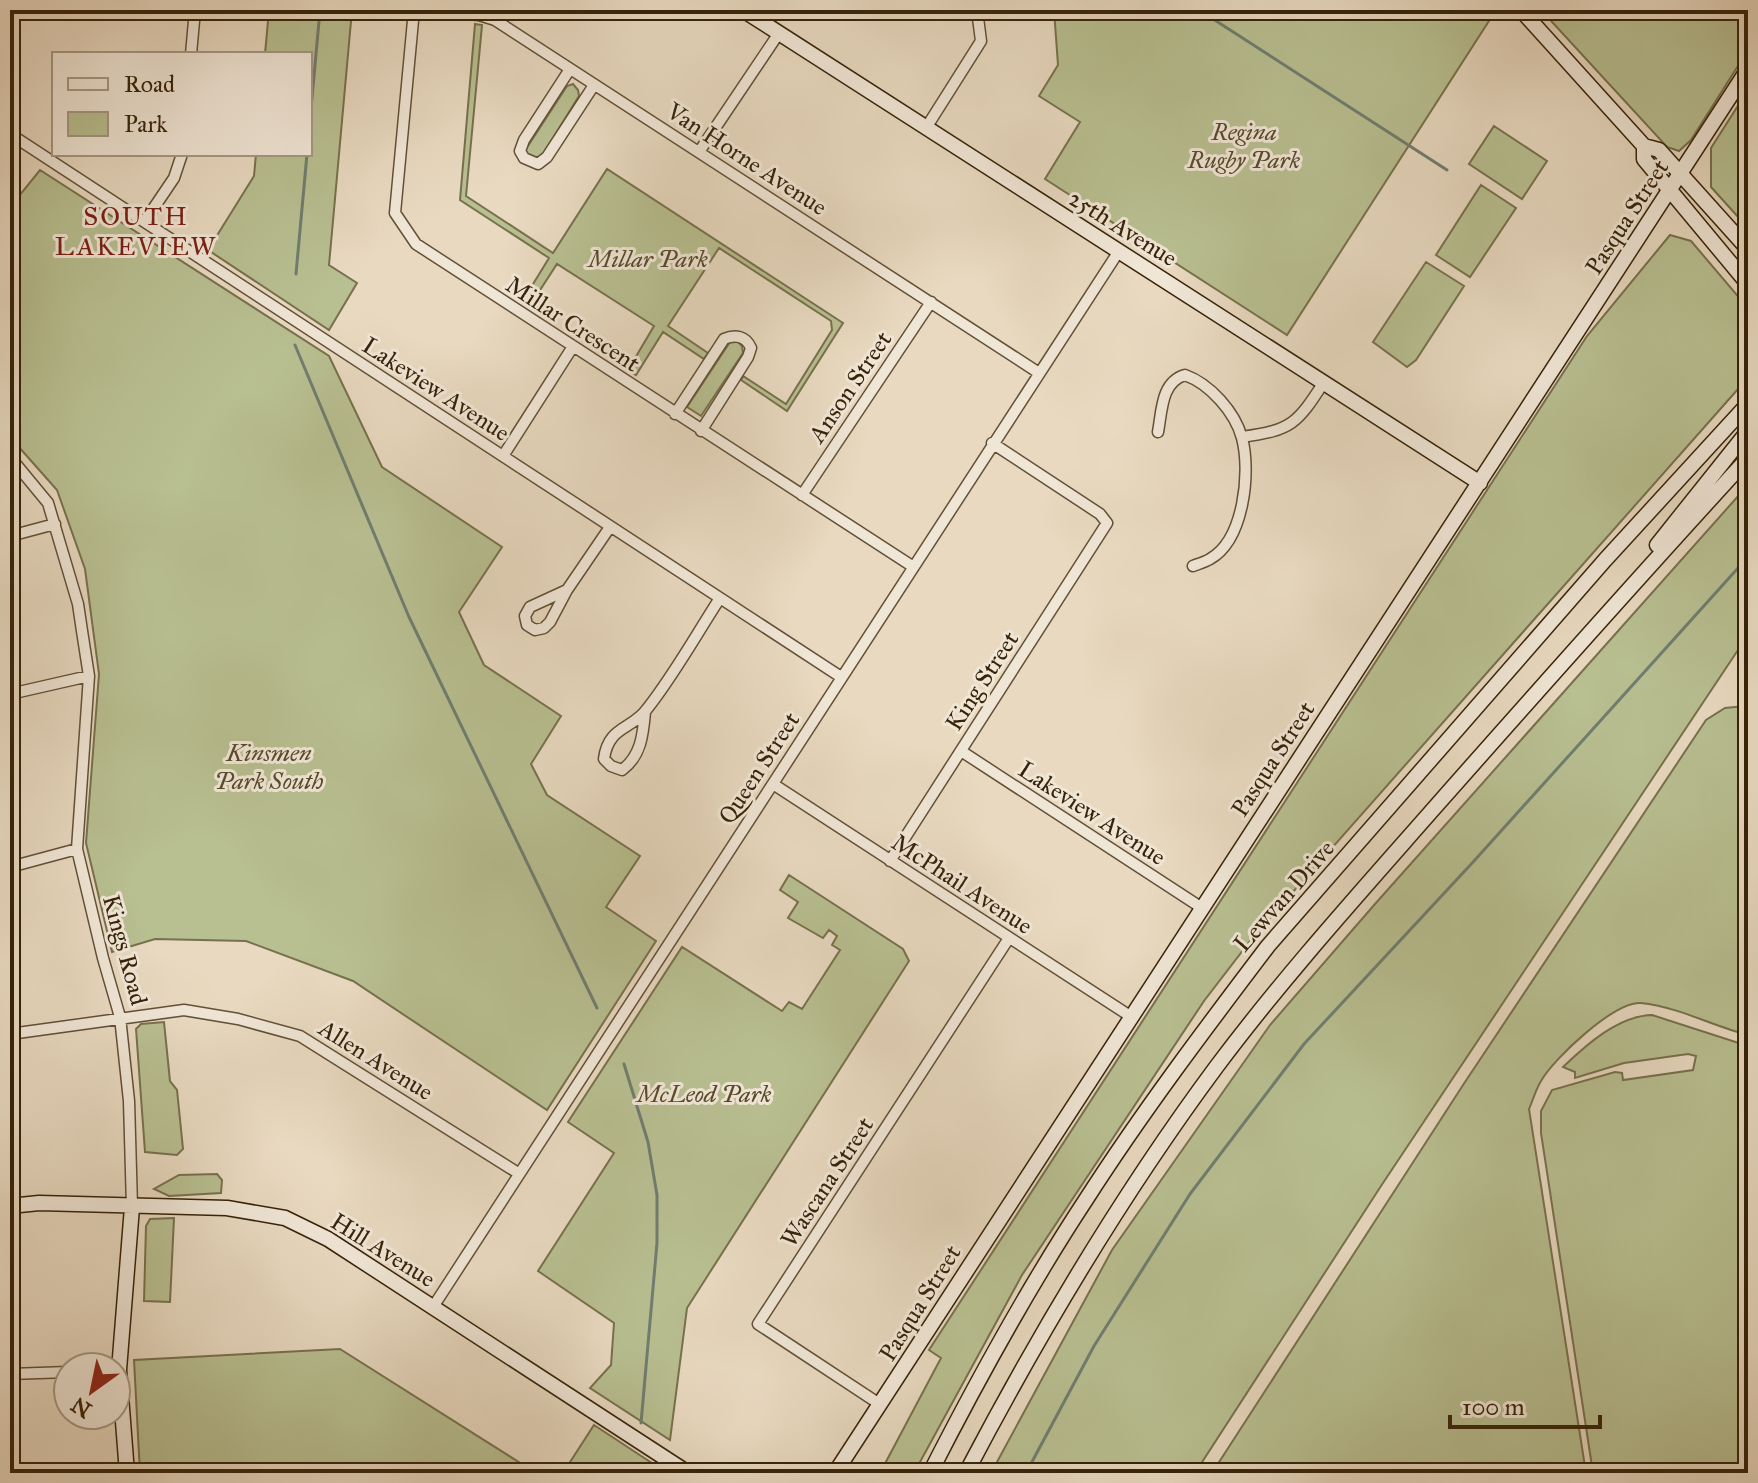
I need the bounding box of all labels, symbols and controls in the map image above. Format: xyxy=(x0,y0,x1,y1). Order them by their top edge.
legend xyxy=(52,52,312,156)
text: Road xyxy=(124,69,175,99)
street label: Van Horne Avenue xyxy=(660,95,833,222)
text: Park xyxy=(124,109,168,139)
park label: Regina Rugby Park xyxy=(1187,117,1300,175)
street label: Pasqua Street xyxy=(1579,153,1676,280)
street label: 25th Avenue xyxy=(1063,183,1183,273)
district label: SOUTH LAKEVIEW xyxy=(55,200,217,262)
park label: Millar Park xyxy=(586,244,708,274)
street label: Millar Crescent xyxy=(500,269,646,379)
street label: Anson Street xyxy=(801,325,898,449)
street label: Lakeview Avenue xyxy=(357,330,515,448)
street label: King Street xyxy=(939,625,1026,736)
street label: Pasqua Street xyxy=(1225,695,1322,822)
street label: Queen Street xyxy=(712,706,807,830)
park label: Kinsmen Park South xyxy=(214,738,324,796)
street label: Lakeview Avenue xyxy=(1013,754,1171,872)
street label: McPhail Avenue xyxy=(886,827,1038,941)
street label: Lewvan Drive xyxy=(1227,834,1341,958)
street label: Kings Road xyxy=(96,892,154,1008)
street label: Allen Avenue xyxy=(312,1012,439,1107)
park label: McLeod Park xyxy=(635,1079,772,1109)
street label: Wascana Street xyxy=(774,1111,880,1253)
street label: Hill Avenue xyxy=(325,1206,441,1294)
street label: Pasqua Street xyxy=(872,1239,968,1367)
north arrow xyxy=(52,1351,132,1431)
scale bar xyxy=(1450,1379,1600,1429)
text: N xyxy=(66,1391,97,1424)
text: 100 m xyxy=(1462,1392,1525,1422)

